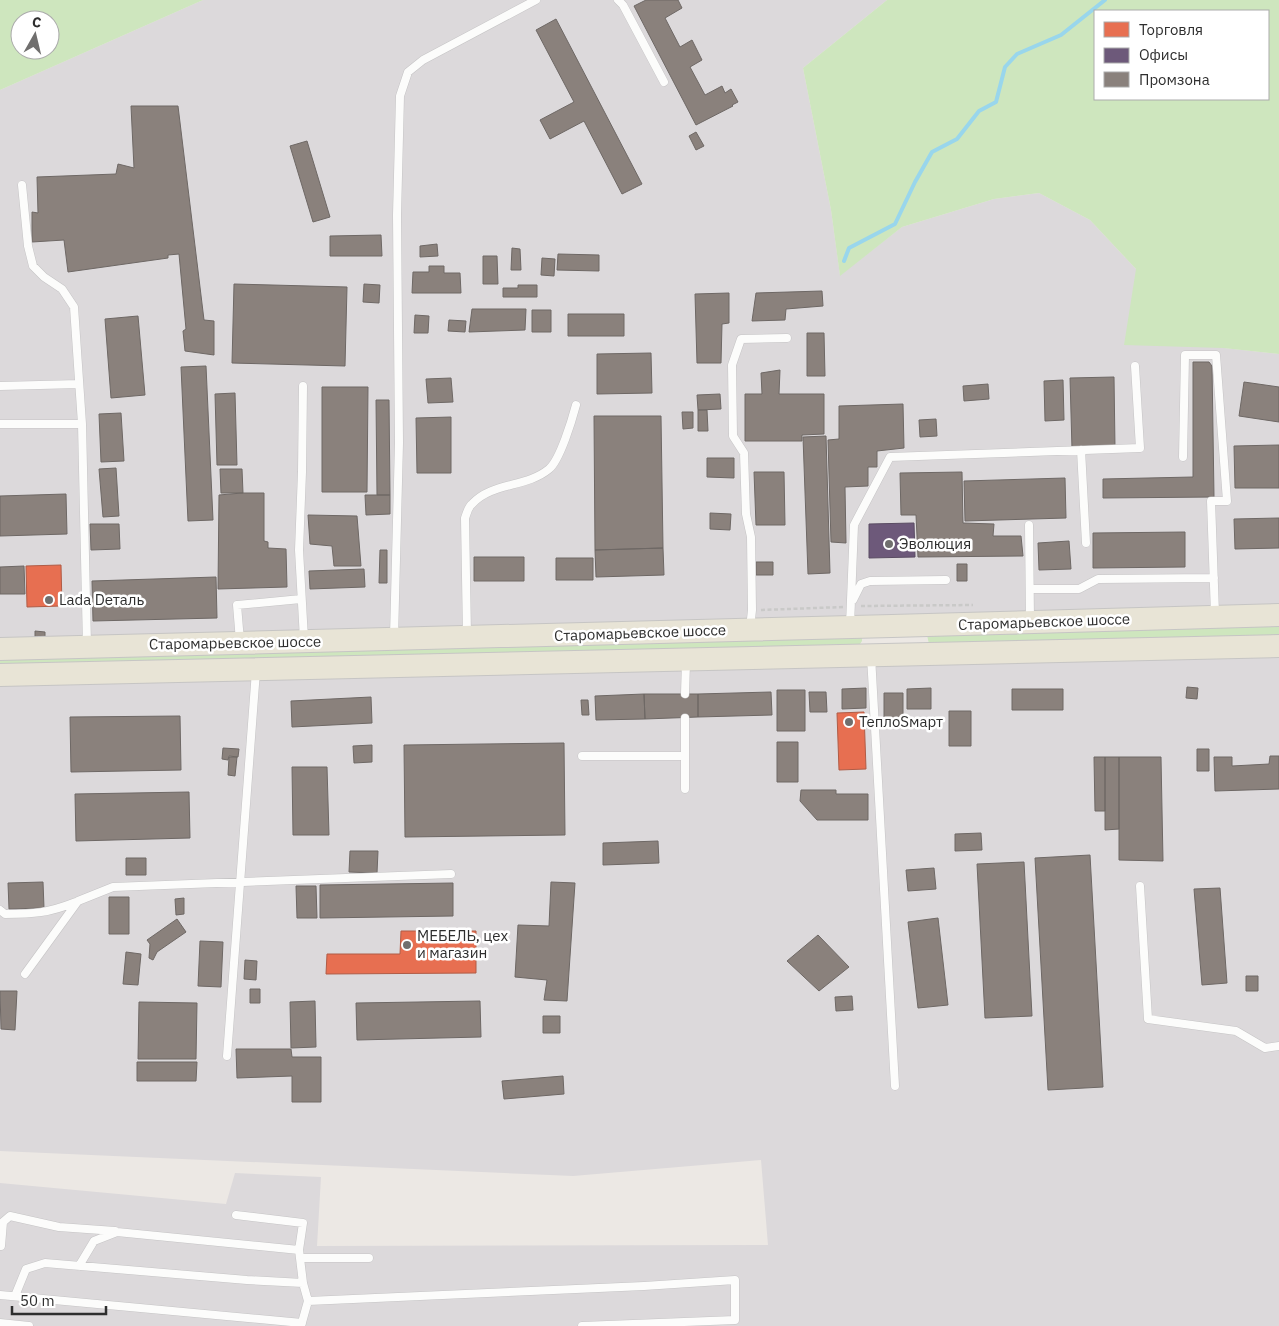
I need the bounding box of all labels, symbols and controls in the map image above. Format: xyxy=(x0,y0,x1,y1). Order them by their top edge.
north arrow xyxy=(10,10,60,60)
legend xyxy=(1094,10,1269,100)
text: С xyxy=(31,13,43,32)
text: Торговля xyxy=(1139,20,1203,39)
text: Офисы xyxy=(1139,45,1188,64)
text: Промзона xyxy=(1139,70,1210,89)
place label: Эволюция xyxy=(899,534,971,553)
marker: Эволюция xyxy=(883,538,895,550)
place label: Lada Dеталь xyxy=(59,590,144,609)
marker: Lada Dеталь xyxy=(43,594,55,606)
street label: Старомарьевское шоссе xyxy=(958,609,1130,634)
street label: Старомарьевское шоссе xyxy=(554,620,726,645)
street label: Старомарьевское шоссе xyxy=(149,631,321,654)
place label: ТеплоSмарт xyxy=(859,712,943,731)
marker: ТеплоSмарт xyxy=(843,716,855,728)
place label: МЕБЕЛЬ, цех и магазин xyxy=(417,926,508,962)
marker: МЕБЕЛЬ, цех и магазин xyxy=(401,939,413,951)
scale bar xyxy=(12,1284,106,1316)
text: 50 m xyxy=(20,1291,55,1310)

